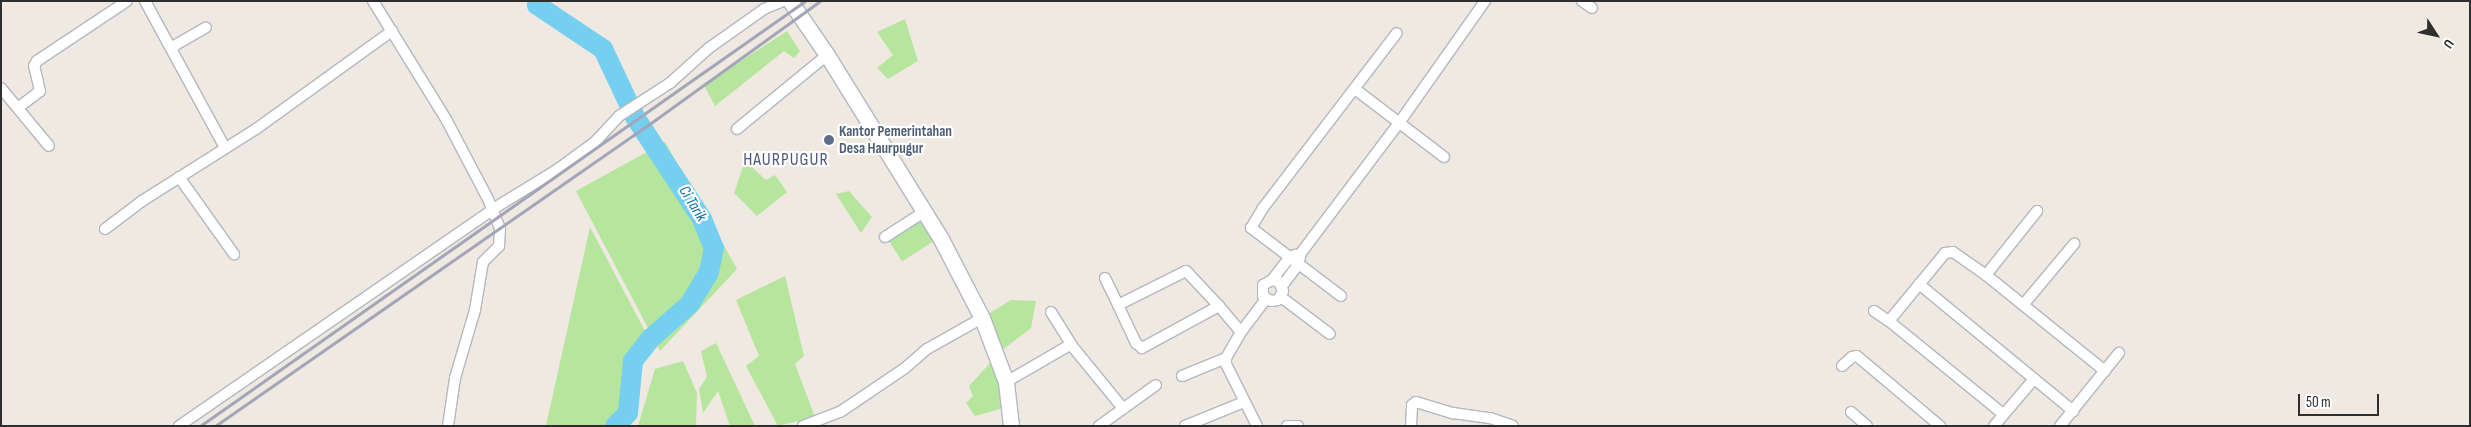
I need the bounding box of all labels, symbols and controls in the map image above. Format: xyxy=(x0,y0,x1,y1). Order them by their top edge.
north arrow xyxy=(2411,10,2461,60)
text: U xyxy=(2440,36,2458,52)
place label: Kantor Pemerintahan Desa Haurpugur xyxy=(839,122,952,157)
marker: Kantor Pemerintahan Desa Haurpugur xyxy=(823,134,835,146)
district label: HAURPUGUR xyxy=(742,149,830,171)
water label: Ci Tarik xyxy=(674,183,710,225)
scale bar xyxy=(2301,384,2382,416)
text: 50 m xyxy=(2306,393,2331,412)

